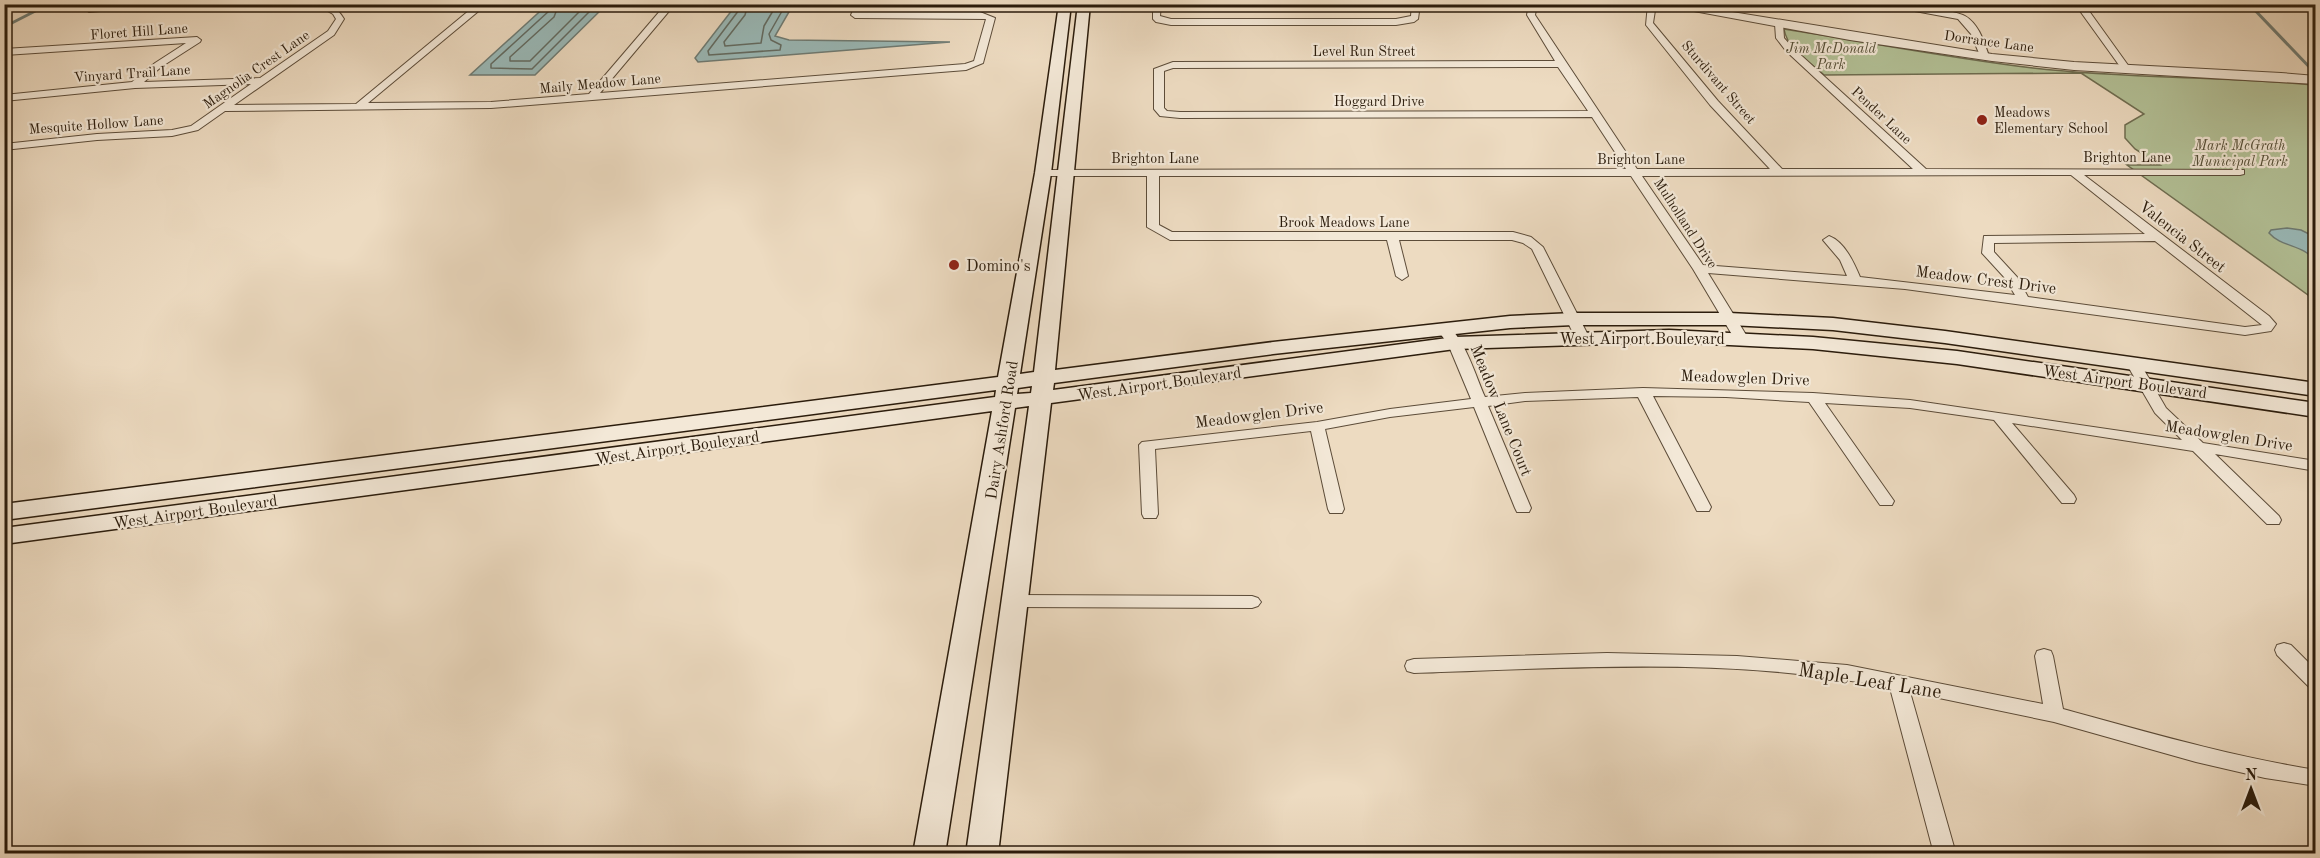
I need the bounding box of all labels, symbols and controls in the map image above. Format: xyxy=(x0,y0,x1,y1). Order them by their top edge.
street label: Floret Hill Lane xyxy=(90,22,188,42)
street label: Magnolia Crest Lane xyxy=(201,28,312,112)
street label: Dorrance Lane xyxy=(1943,29,2035,55)
street label: Sturdivant Street xyxy=(1678,38,1758,127)
park label: Jim McDonald Park xyxy=(1786,42,1877,72)
street label: Level Run Street xyxy=(1313,45,1415,59)
street label: Vinyard Trail Lane xyxy=(73,63,191,85)
street label: Maily Meadow Lane xyxy=(539,72,661,96)
street label: Pender Lane xyxy=(1849,85,1914,147)
street label: Hoggard Drive xyxy=(1334,95,1424,109)
place label: Meadows Elementary School xyxy=(1994,106,2108,136)
street label: Mesquite Hollow Lane xyxy=(28,113,164,137)
marker: Meadows Elementary School xyxy=(1975,113,1989,127)
park label: Mark McGrath Municipal Park xyxy=(2191,139,2288,170)
street label: Brighton Lane xyxy=(2083,151,2171,165)
street label: Brighton Lane xyxy=(1111,152,1199,166)
street label: Brighton Lane xyxy=(1597,153,1685,167)
street label: Mulholland Drive xyxy=(1651,176,1719,271)
street label: Valencia Street xyxy=(2135,199,2229,277)
street label: Brook Meadows Lane xyxy=(1279,216,1409,230)
marker: Domino's xyxy=(947,258,961,272)
place label: Domino's xyxy=(966,259,1031,275)
street label: Meadow Crest Drive xyxy=(1914,264,2057,298)
street label: West Airport Boulevard xyxy=(1559,332,1725,348)
street label: Meadow Lane Court xyxy=(1466,343,1534,479)
street label: Dairy Ashford Road xyxy=(984,360,1022,501)
street label: West Airport Boulevard xyxy=(2041,364,2208,402)
street label: West Airport Boulevard xyxy=(1076,366,1243,404)
street label: Meadowglen Drive xyxy=(1680,369,1810,389)
street label: Meadowglen Drive xyxy=(1194,400,1324,432)
street label: Meadowglen Drive xyxy=(2164,419,2294,455)
street label: West Airport Boulevard xyxy=(594,430,761,468)
street label: West Airport Boulevard xyxy=(112,494,279,532)
street label: Maple Leaf Lane xyxy=(1796,661,1943,703)
north arrow xyxy=(2221,759,2281,819)
text: N xyxy=(2245,768,2258,784)

